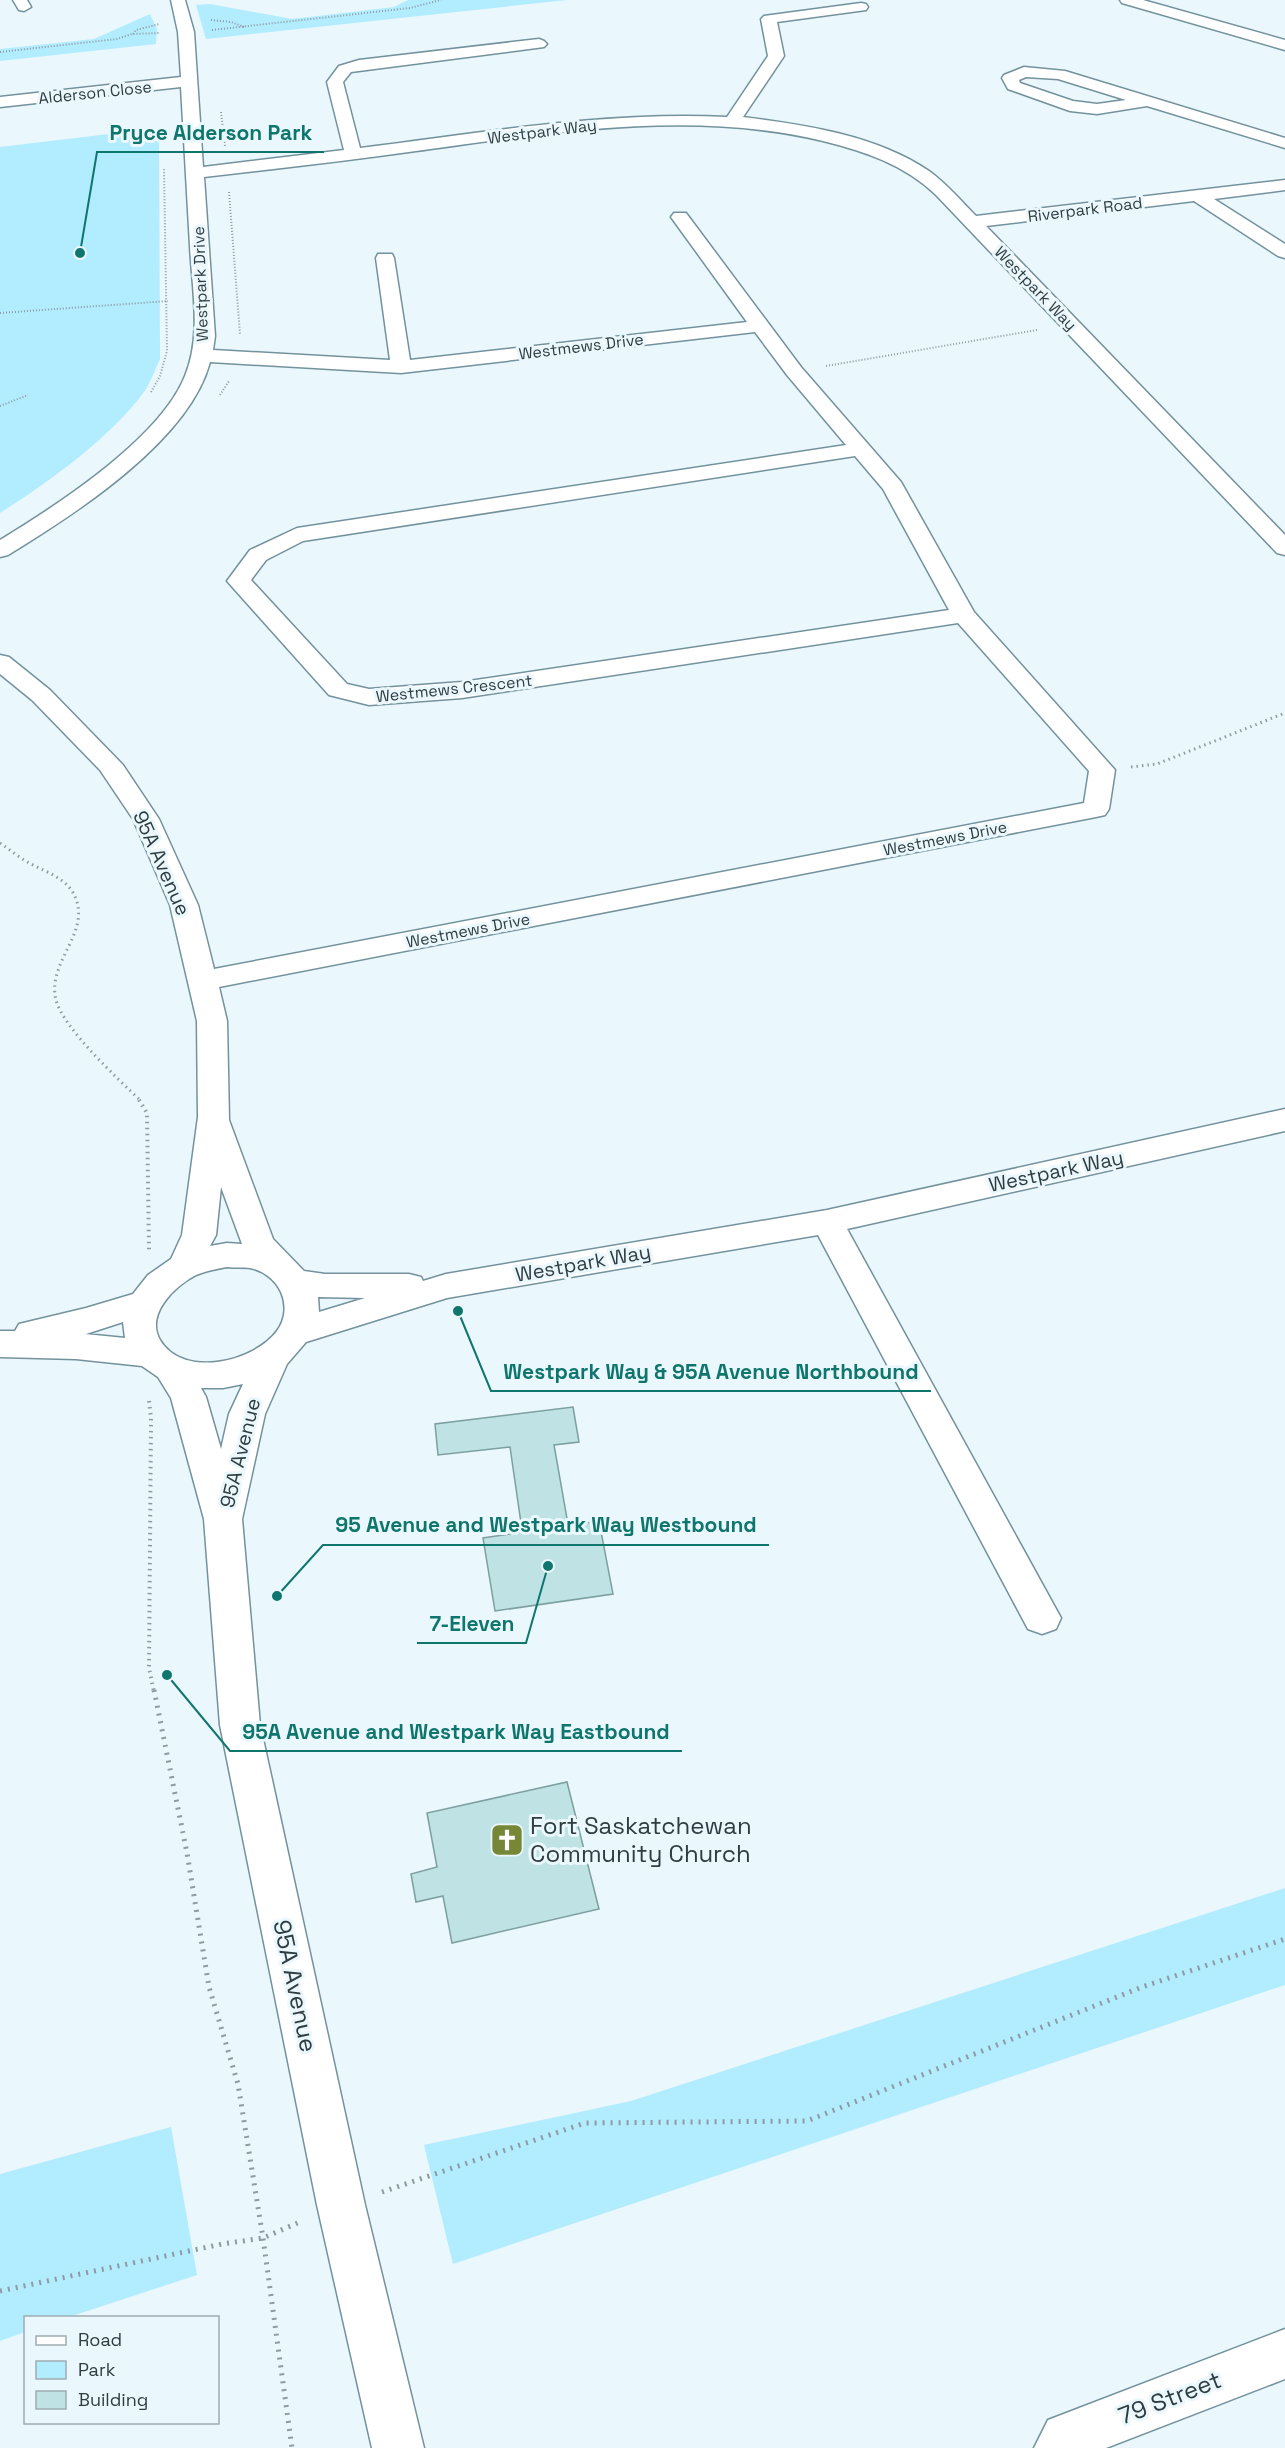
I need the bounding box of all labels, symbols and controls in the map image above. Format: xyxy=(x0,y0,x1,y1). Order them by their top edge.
street label: Alderson Close xyxy=(37,76,153,109)
callout: Pryce Alderson Park xyxy=(97,113,324,152)
street label: Westpark Way xyxy=(486,114,598,149)
text: Pryce Alderson Park xyxy=(110,119,313,146)
street label: Riverpark Road xyxy=(1027,192,1144,227)
street label: Westpark Drive xyxy=(188,226,213,342)
street label: Westpark Way xyxy=(990,242,1081,335)
street label: Westmews Drive xyxy=(517,328,645,365)
street label: Westmews Crescent xyxy=(375,670,533,707)
street label: 95A Avenue xyxy=(127,807,197,919)
street label: Westmews Drive xyxy=(881,816,1009,861)
street label: Westmews Drive xyxy=(404,908,532,953)
street label: Westpark Way xyxy=(986,1144,1126,1198)
street label: Westpark Way xyxy=(513,1238,653,1288)
callout: Westpark Way & 95A Avenue Northbound xyxy=(491,1352,931,1391)
text: Westpark Way & 95A Avenue Northbound xyxy=(503,1358,919,1385)
street label: 95A Avenue xyxy=(214,1395,266,1511)
callout: 95 Avenue and Westpark Way Westbound xyxy=(323,1506,769,1545)
text: 95 Avenue and Westpark Way Westbound xyxy=(335,1511,757,1538)
callout: 7-Eleven xyxy=(417,1604,526,1643)
text: 7-Eleven xyxy=(429,1610,515,1637)
callout: 95A Avenue and Westpark Way Eastbound xyxy=(230,1712,682,1751)
text: 95A Avenue and Westpark Way Eastbound xyxy=(242,1718,670,1745)
place label: Fort Saskatchewan Community Church xyxy=(530,1810,752,1869)
church icon: Fort Saskatchewan Community Church xyxy=(489,1822,525,1858)
street label: 95A Avenue xyxy=(266,1917,325,2055)
legend xyxy=(24,2316,219,2424)
text: Road xyxy=(78,2328,122,2351)
text: Park xyxy=(78,2358,116,2381)
street label: 79 Street xyxy=(1114,2364,1226,2431)
text: Building xyxy=(78,2388,148,2411)

